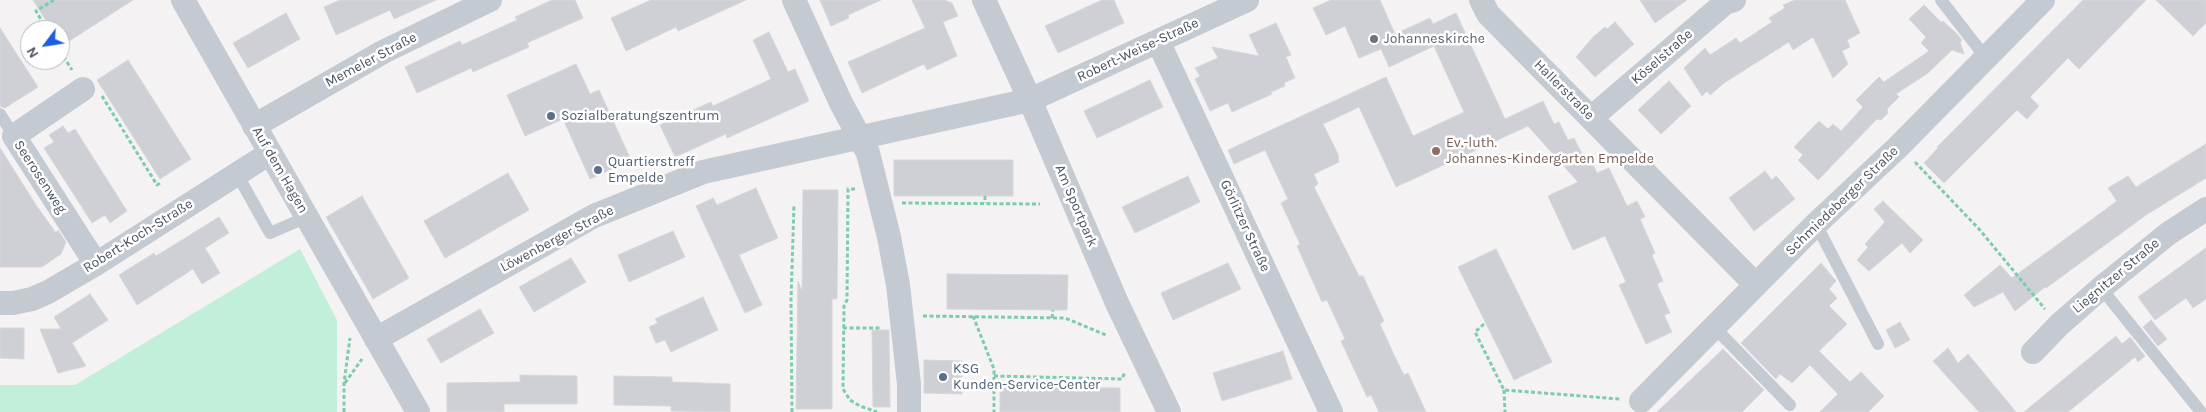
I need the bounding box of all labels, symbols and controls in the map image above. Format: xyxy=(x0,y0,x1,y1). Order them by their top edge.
street label: Robert-Weise-Straße xyxy=(1075,14,1201,86)
north arrow xyxy=(20,20,70,70)
street label: Köselstraße xyxy=(1628,26,1696,88)
street label: Memeler Straße xyxy=(322,29,420,91)
place label: Johanneskirche xyxy=(1384,31,1485,47)
marker: Johanneskirche xyxy=(1368,33,1380,45)
text: N xyxy=(23,44,42,61)
street label: Hallerstraße xyxy=(1530,56,1598,124)
place label: Sozialberatungszentrum xyxy=(561,108,719,124)
marker: Sozialberatungszentrum xyxy=(545,110,557,122)
street label: Auf dem Hagen xyxy=(248,124,312,216)
place label: Ev.-luth. Johannes-Kindergarten Empelde xyxy=(1446,135,1654,168)
street label: Seerosenweg xyxy=(10,137,70,217)
street label: Schmiedeberger Straße xyxy=(1782,143,1902,259)
marker: Ev.-luth. Johannes-Kindergarten Empelde xyxy=(1430,145,1442,157)
place label: Quartierstreff Empelde xyxy=(608,154,695,186)
street label: Am Sportpark xyxy=(1051,162,1101,250)
marker: Quartierstreff Empelde xyxy=(592,164,604,176)
street label: Görlitzer Straße xyxy=(1216,177,1274,275)
street label: Robert-Koch-Straße xyxy=(80,196,196,276)
street label: Löwenberger Straße xyxy=(497,202,617,276)
street label: Liegnitzer Straße xyxy=(2069,235,2163,317)
place label: KSG Kunden-Service-Center xyxy=(953,361,1100,394)
marker: KSG Kunden-Service-Center xyxy=(937,371,949,383)

